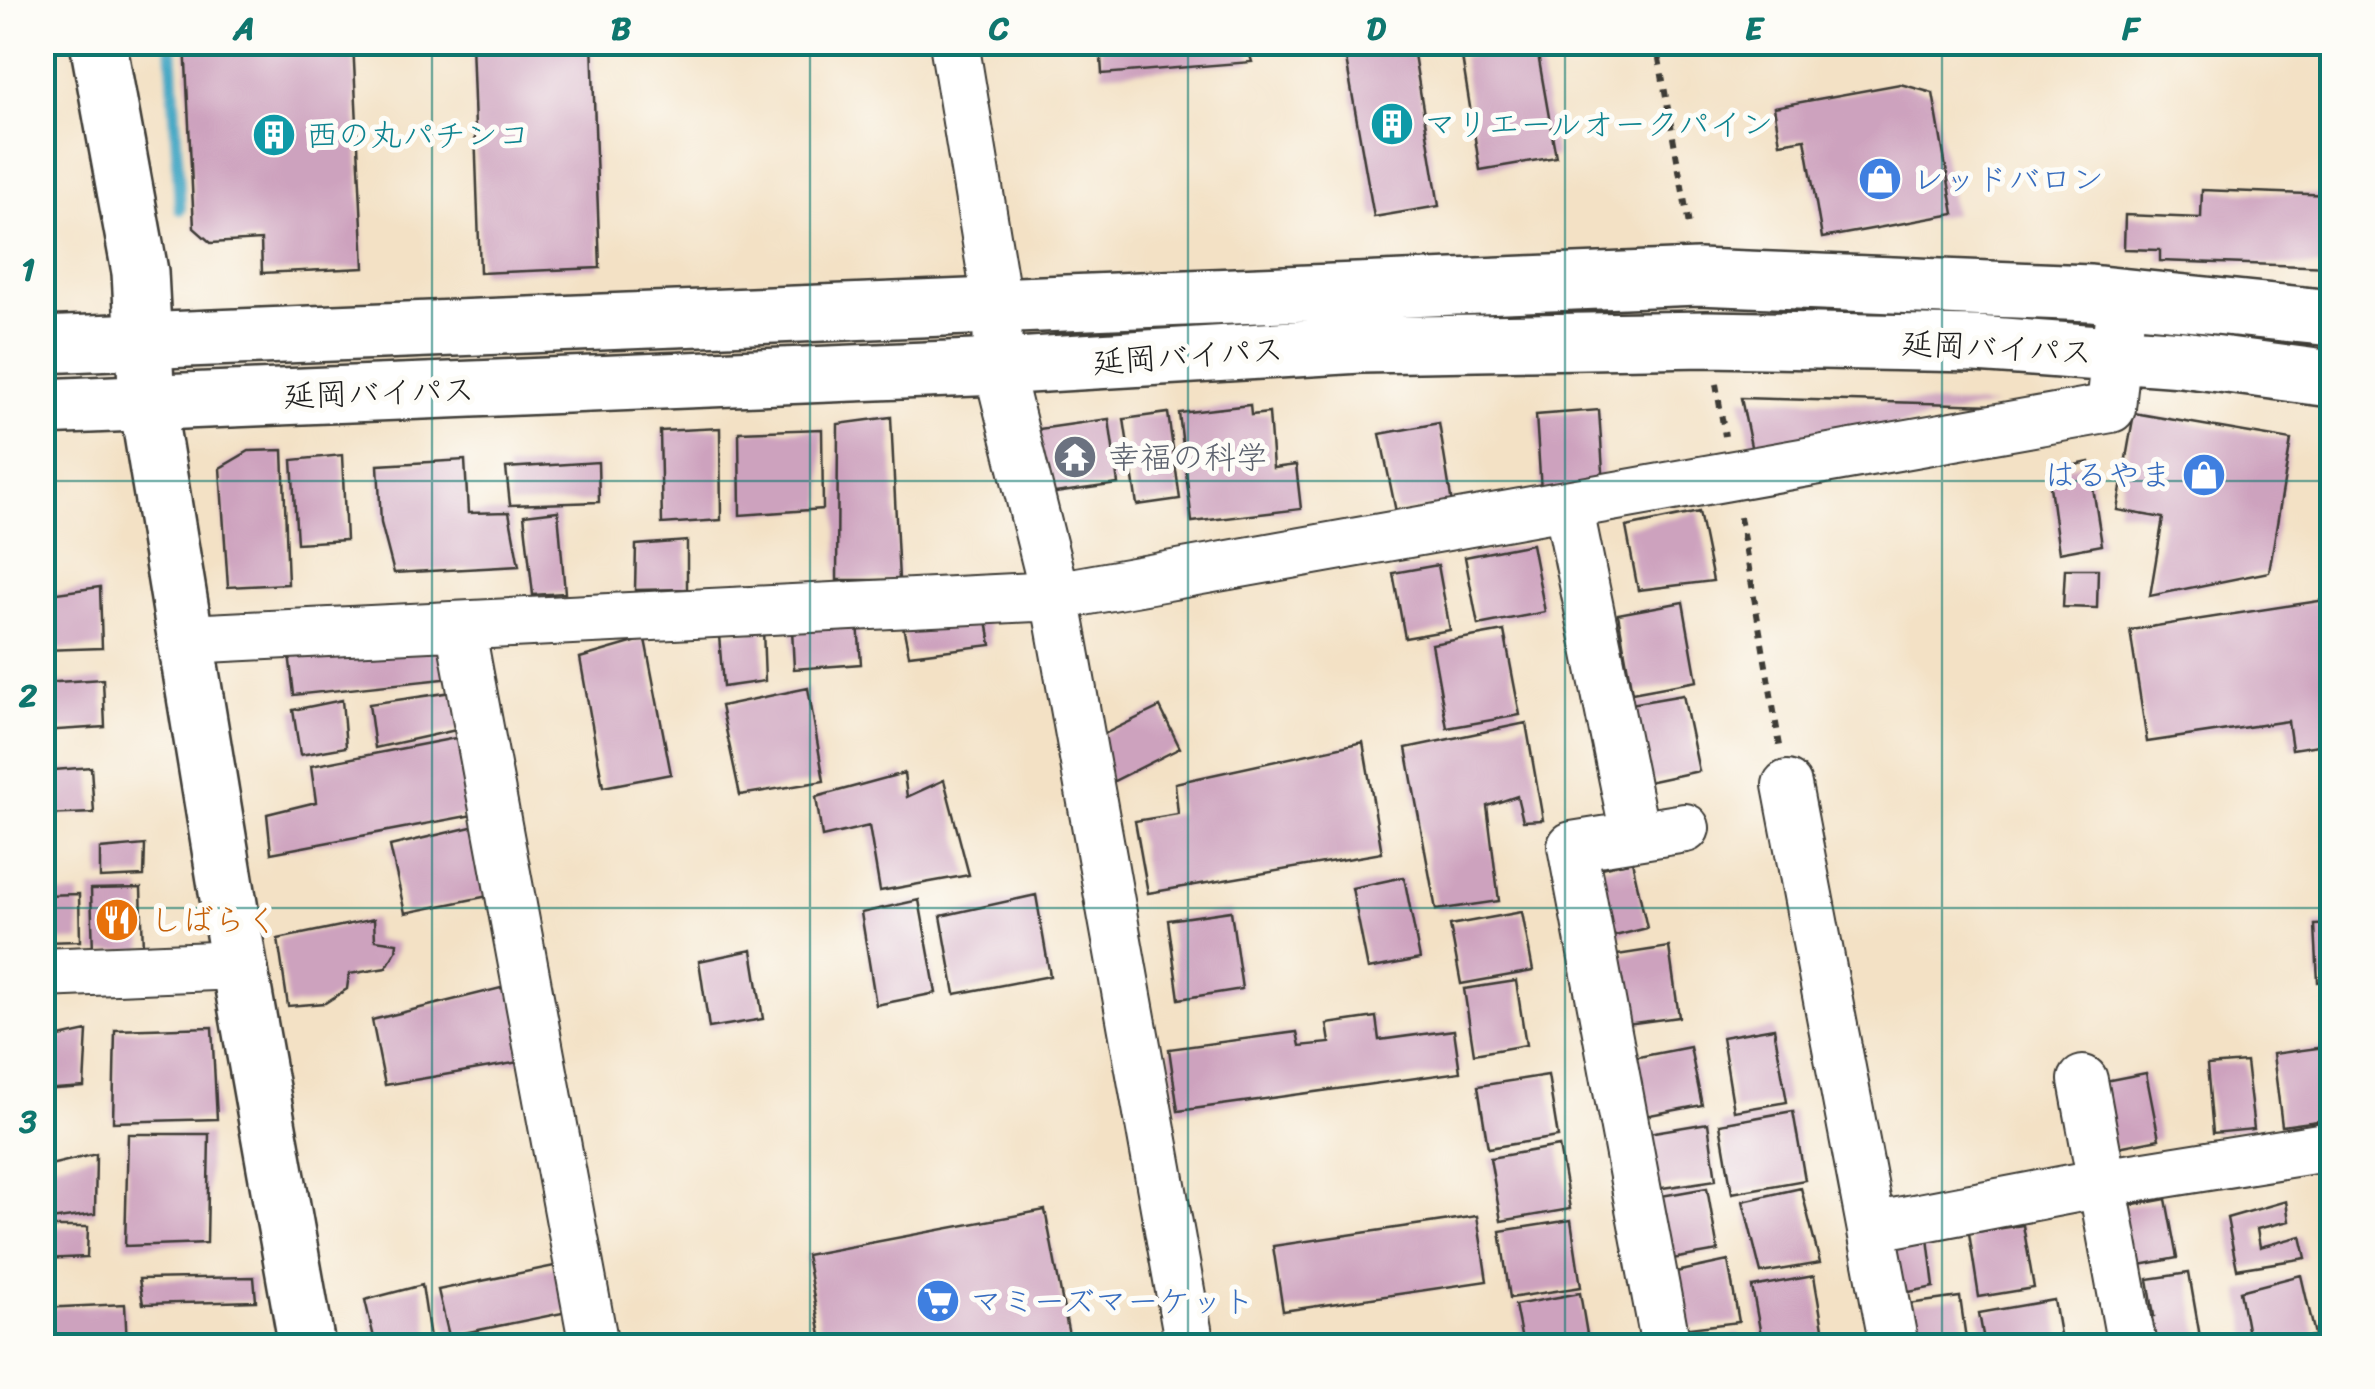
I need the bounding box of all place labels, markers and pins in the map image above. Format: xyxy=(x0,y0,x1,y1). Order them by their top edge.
place label: マリエールオークパイン xyxy=(1424,96,1773,153)
building icon: マリエールオークパイン xyxy=(1369,101,1415,147)
place label: 西の丸パチンコ xyxy=(306,107,530,164)
building icon: 西の丸パチンコ xyxy=(251,112,297,158)
place label: レッドバロン xyxy=(1912,151,2104,208)
shop icon: レッドバロン xyxy=(1857,156,1903,202)
place label: 幸福の科学 xyxy=(1108,429,1268,486)
temple icon: 幸福の科学 xyxy=(1052,434,1098,480)
place label: はるやま xyxy=(2044,447,2172,504)
shop icon: はるやま xyxy=(2181,452,2227,498)
place label: しばらく xyxy=(150,892,278,949)
restaurant icon: しばらく xyxy=(94,897,140,943)
place label: マミーズマーケット xyxy=(970,1273,1255,1330)
supermarket icon: マミーズマーケット xyxy=(915,1278,961,1324)

